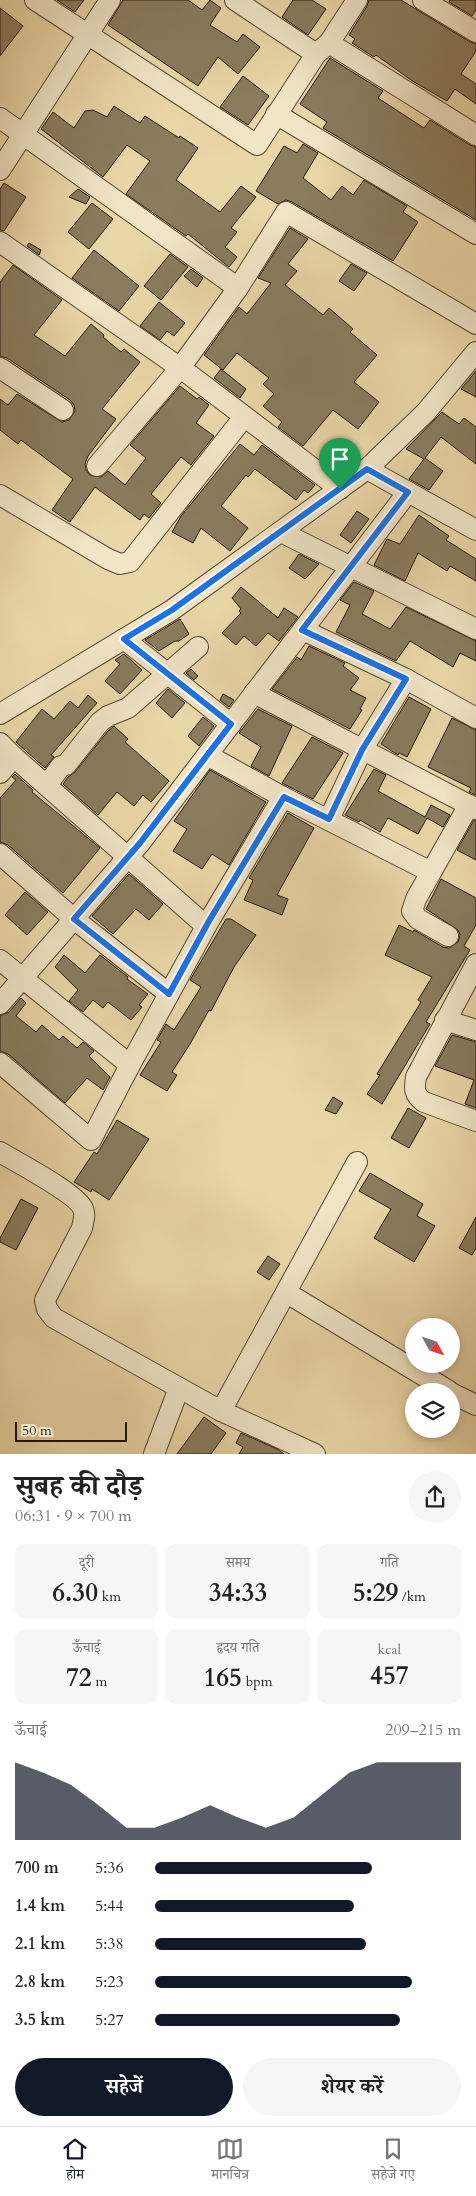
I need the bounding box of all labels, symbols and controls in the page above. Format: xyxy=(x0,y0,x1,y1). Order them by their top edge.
pin xyxy=(319,438,361,489)
icon: arrive xyxy=(326,445,354,473)
north arrow xyxy=(405,1318,460,1372)
map controls xyxy=(405,1318,460,1438)
button: layers xyxy=(405,1383,460,1438)
scale bar xyxy=(15,1418,128,1442)
text: 50 m xyxy=(22,1421,52,1440)
text: सुबह की दौड़ xyxy=(15,1467,143,1505)
button: share xyxy=(409,1471,461,1523)
text: 06:31 · 9 × 700 m xyxy=(15,1505,132,1527)
text: दूरी xyxy=(79,1553,94,1572)
text: समय xyxy=(226,1553,250,1572)
text: गति xyxy=(380,1553,398,1572)
text: 6.30 xyxy=(52,1576,98,1610)
text: 34:33 xyxy=(209,1576,267,1610)
text: 5:29 xyxy=(353,1576,398,1610)
text: km xyxy=(98,1587,121,1606)
text: /km xyxy=(398,1587,426,1606)
text: ऊँचाई xyxy=(73,1638,100,1657)
text: हृदय गति xyxy=(216,1638,259,1657)
text: kcal xyxy=(378,1640,401,1659)
text: 457 xyxy=(370,1659,409,1693)
text: 72 xyxy=(66,1661,92,1695)
text: 165 xyxy=(203,1661,242,1695)
text: m xyxy=(92,1672,107,1691)
text: bpm xyxy=(242,1672,272,1691)
text: ऊँचाई xyxy=(15,1719,47,1741)
text: 209–215 m xyxy=(385,1719,461,1741)
text: 700 m xyxy=(15,1857,59,1879)
text: 5:36 xyxy=(95,1857,124,1879)
text: 1.4 km xyxy=(15,1895,65,1917)
text: 5:44 xyxy=(95,1895,124,1917)
text: 2.1 km xyxy=(15,1933,65,1955)
text: 5:38 xyxy=(95,1933,124,1955)
text: 2.8 km xyxy=(15,1971,65,1993)
text: 5:23 xyxy=(95,1971,124,1993)
text: 3.5 km xyxy=(15,2009,65,2031)
text: 5:27 xyxy=(95,2009,124,2031)
button: सहेजें xyxy=(15,2058,233,2116)
button: शेयर करें xyxy=(243,2058,461,2116)
tab: होम xyxy=(61,2135,89,2188)
tab: मानचित्र xyxy=(211,2135,249,2188)
tab: सहेजे गए xyxy=(371,2135,415,2188)

